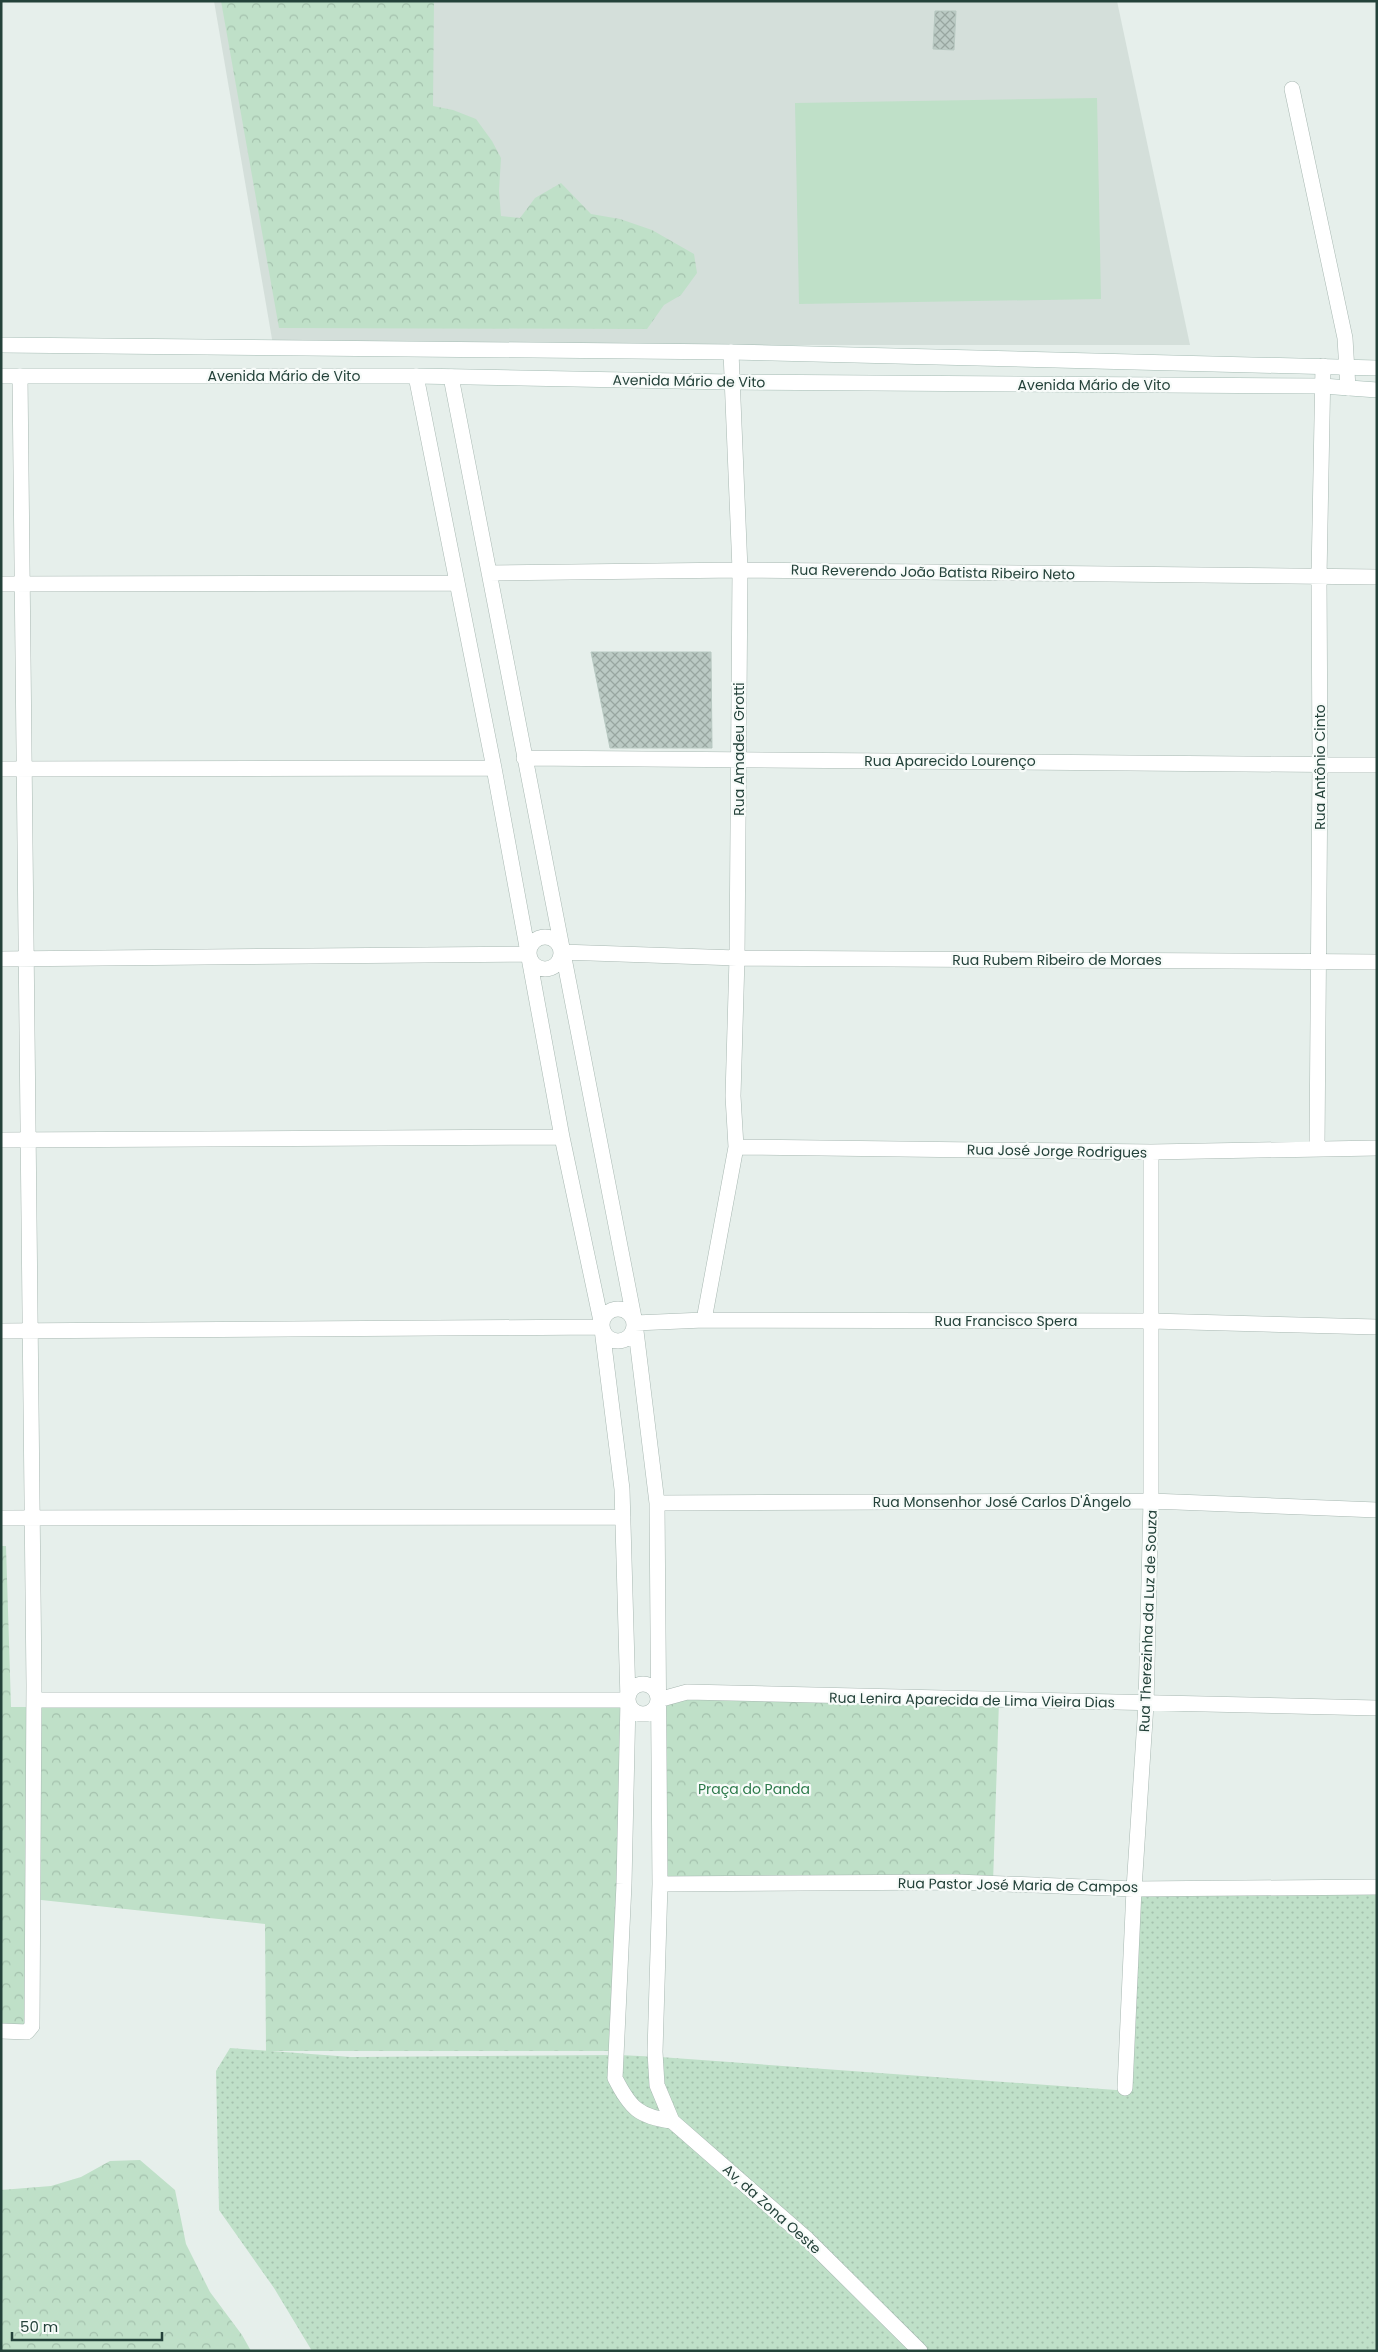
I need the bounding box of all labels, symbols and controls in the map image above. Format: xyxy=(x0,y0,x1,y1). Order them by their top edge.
street label: Avenida Mário de Vito xyxy=(208,366,360,386)
street label: Avenida Mário de Vito xyxy=(612,370,766,392)
street label: Avenida Mário de Vito xyxy=(1018,375,1170,395)
street label: Rua Reverendo João Batista Ribeiro Neto xyxy=(791,560,1075,584)
street label: Rua Amadeu Grotti xyxy=(729,682,749,816)
street label: Rua Antônio Cinto xyxy=(1310,704,1330,830)
street label: Rua Aparecido Lourenço xyxy=(864,751,1036,771)
street label: Rua Rubem Ribeiro de Moraes xyxy=(952,950,1162,970)
street label: Rua José Jorge Rodrigues xyxy=(967,1139,1147,1163)
street label: Rua Francisco Spera xyxy=(935,1311,1077,1331)
street label: Rua Monsenhor José Carlos D'Ângelo xyxy=(873,1492,1131,1512)
street label: Rua Therezinha da Luz de Souza xyxy=(1134,1510,1162,1732)
street label: Rua Lenira Aparecida de Lima Vieira Dias xyxy=(829,1688,1115,1712)
park label: Praça do Panda xyxy=(698,1779,810,1799)
street label: Rua Pastor José Maria de Campos xyxy=(898,1873,1138,1897)
street label: Av, da Zona Oeste xyxy=(719,2159,826,2259)
scale bar xyxy=(12,2310,162,2342)
text: 50 m xyxy=(20,2316,58,2337)

